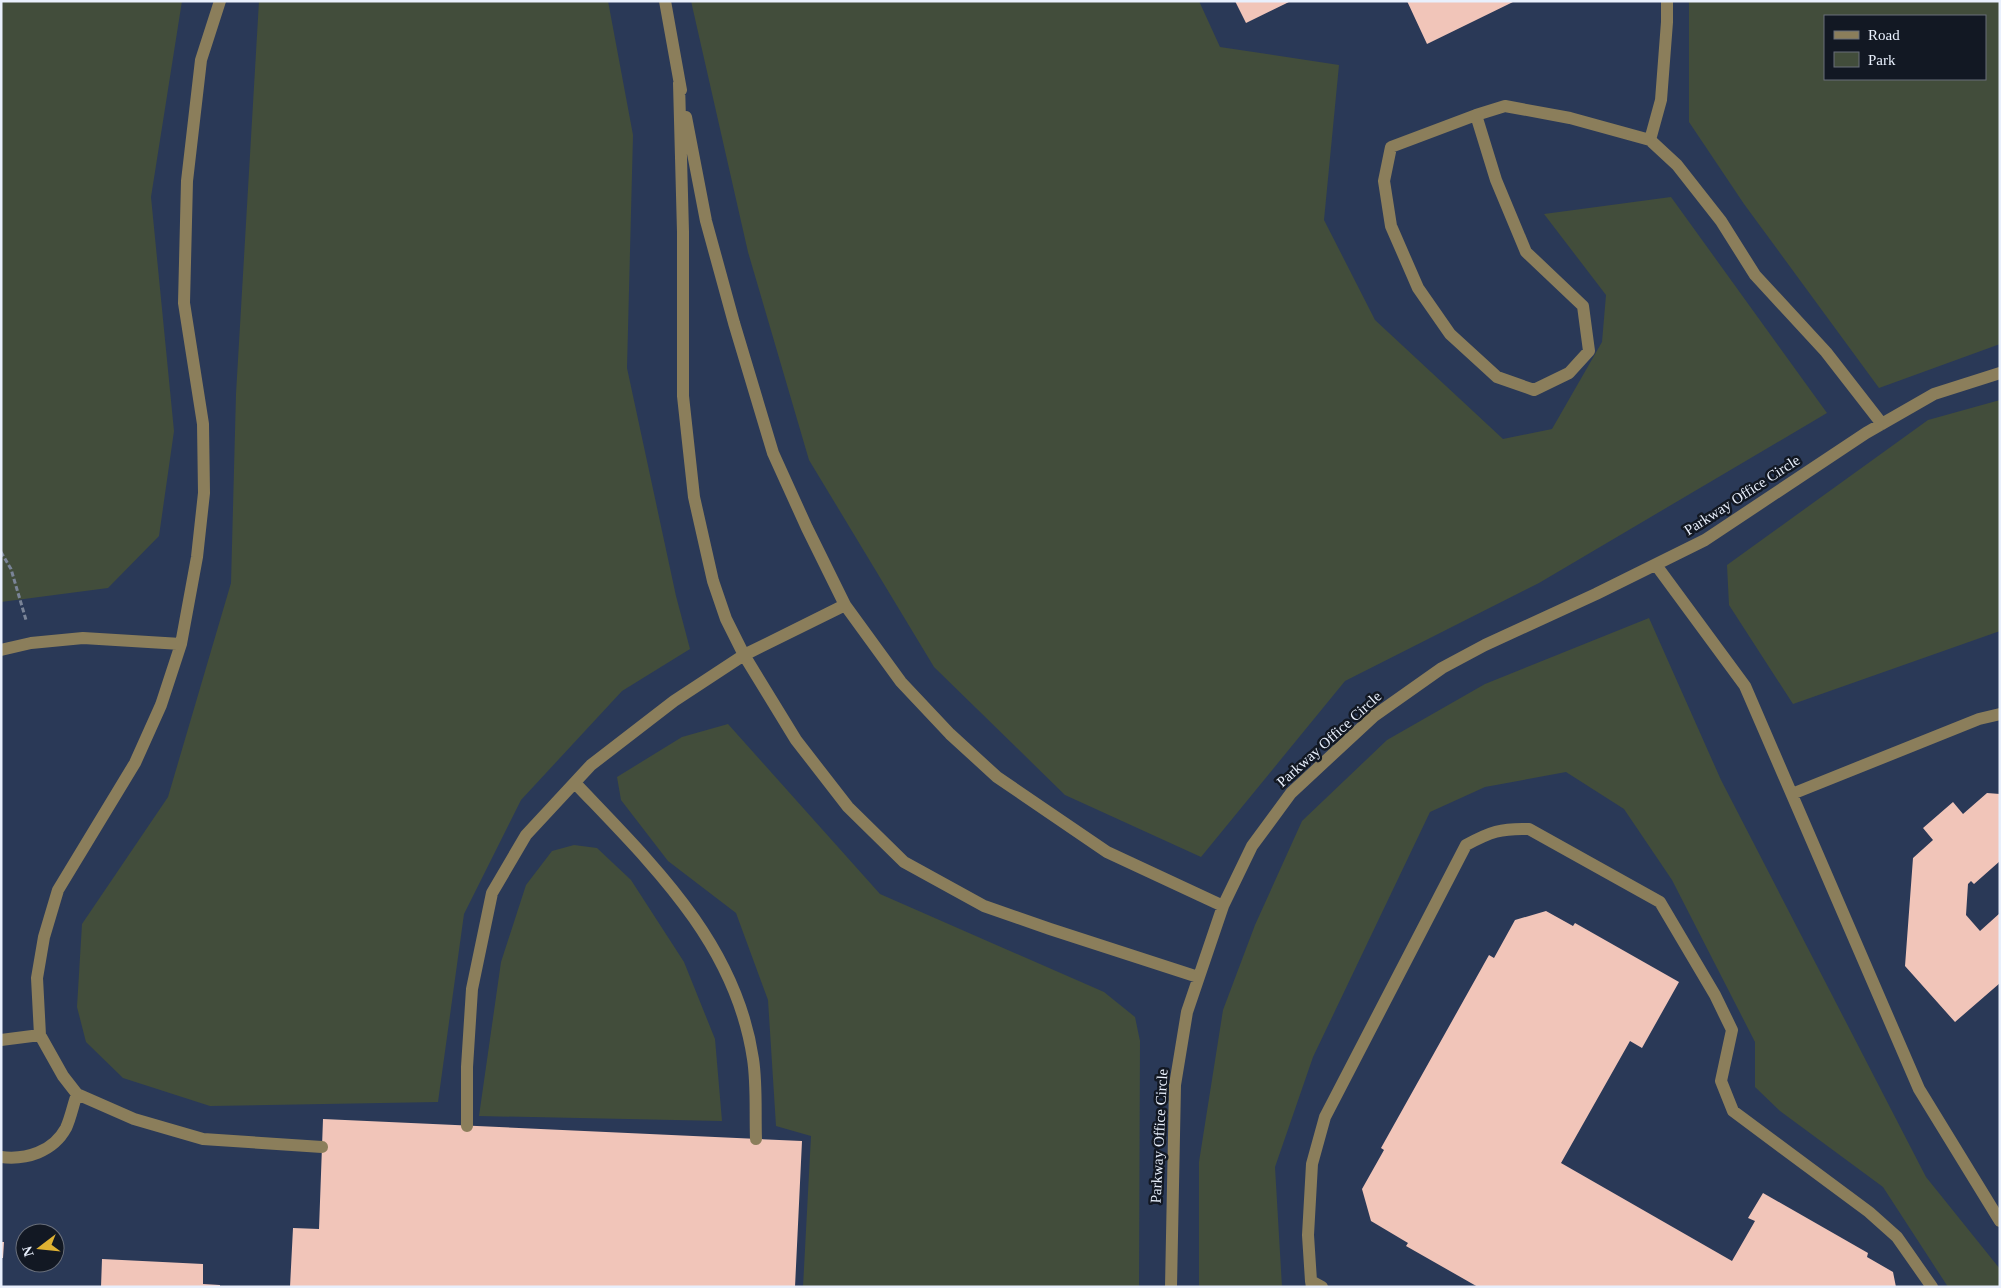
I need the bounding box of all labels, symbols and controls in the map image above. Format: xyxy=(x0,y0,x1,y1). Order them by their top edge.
legend xyxy=(1824,15,1986,80)
text: Road xyxy=(1868,27,1900,43)
text: Park xyxy=(1868,52,1896,68)
street label: Parkway Office Circle xyxy=(1681,451,1803,538)
street label: Parkway Office Circle xyxy=(1274,688,1385,790)
street label: Parkway Office Circle xyxy=(1147,1068,1171,1204)
north arrow xyxy=(15,1223,65,1273)
text: N xyxy=(19,1245,37,1258)

